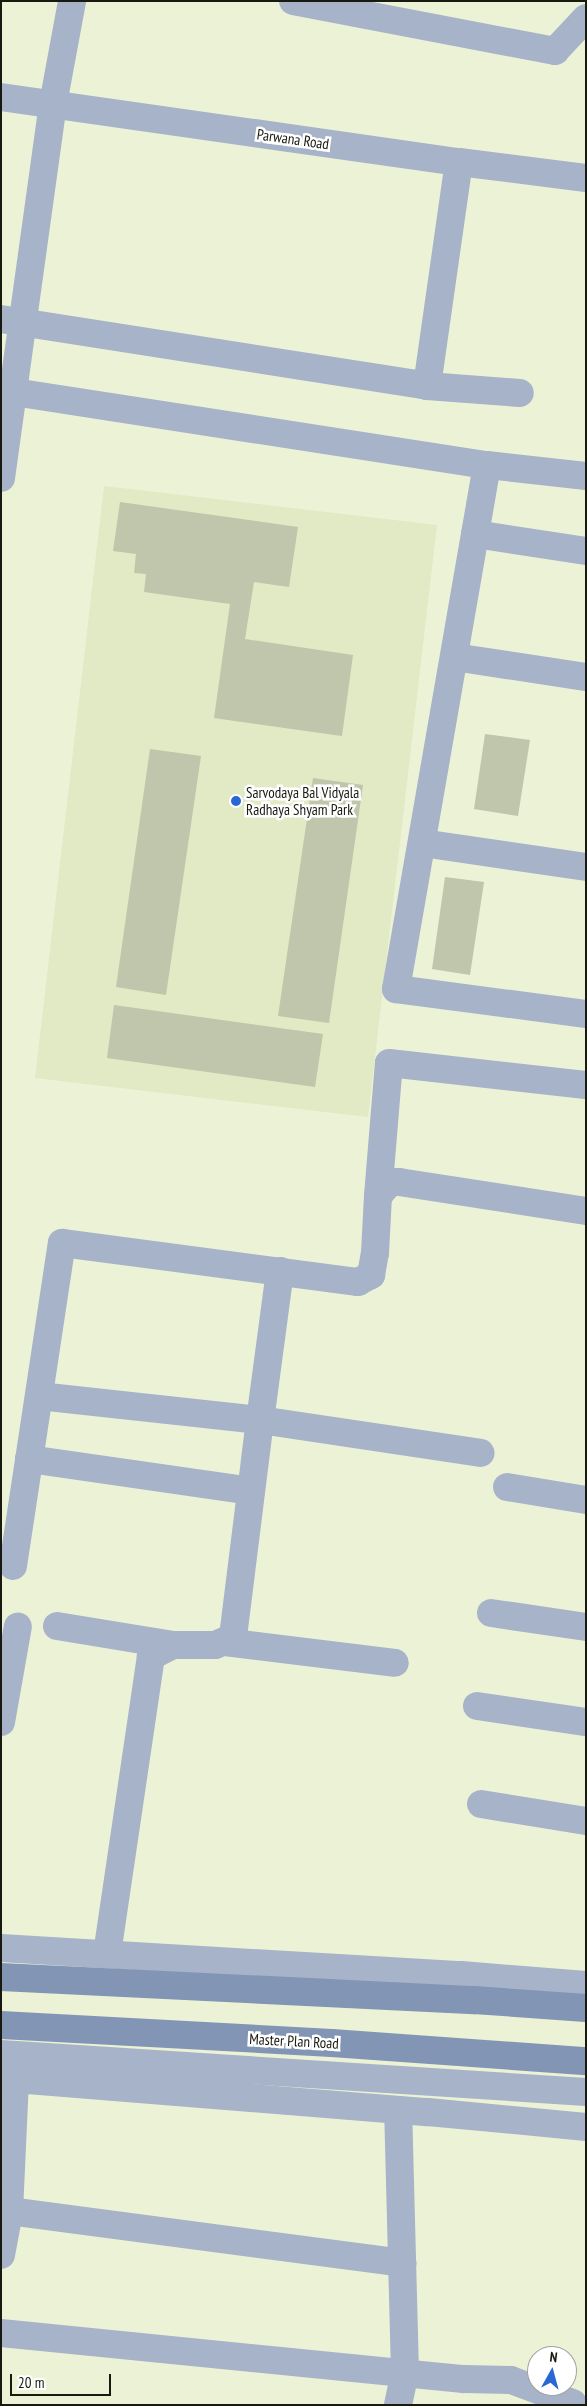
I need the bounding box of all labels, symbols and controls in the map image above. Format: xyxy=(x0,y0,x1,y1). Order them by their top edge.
street label: Parwana Road xyxy=(256,125,330,153)
place label: Sarvodaya Bal Vidyala Radhaya Shyam Park xyxy=(246,783,360,818)
marker: Sarvodaya Bal Vidyala Radhaya Shyam Park xyxy=(230,795,242,807)
street label: Master Plan Road xyxy=(249,2030,339,2052)
north arrow xyxy=(527,2346,577,2396)
text: N xyxy=(549,2348,559,2366)
scale bar xyxy=(12,2364,114,2396)
text: 20 m xyxy=(18,2373,44,2392)

